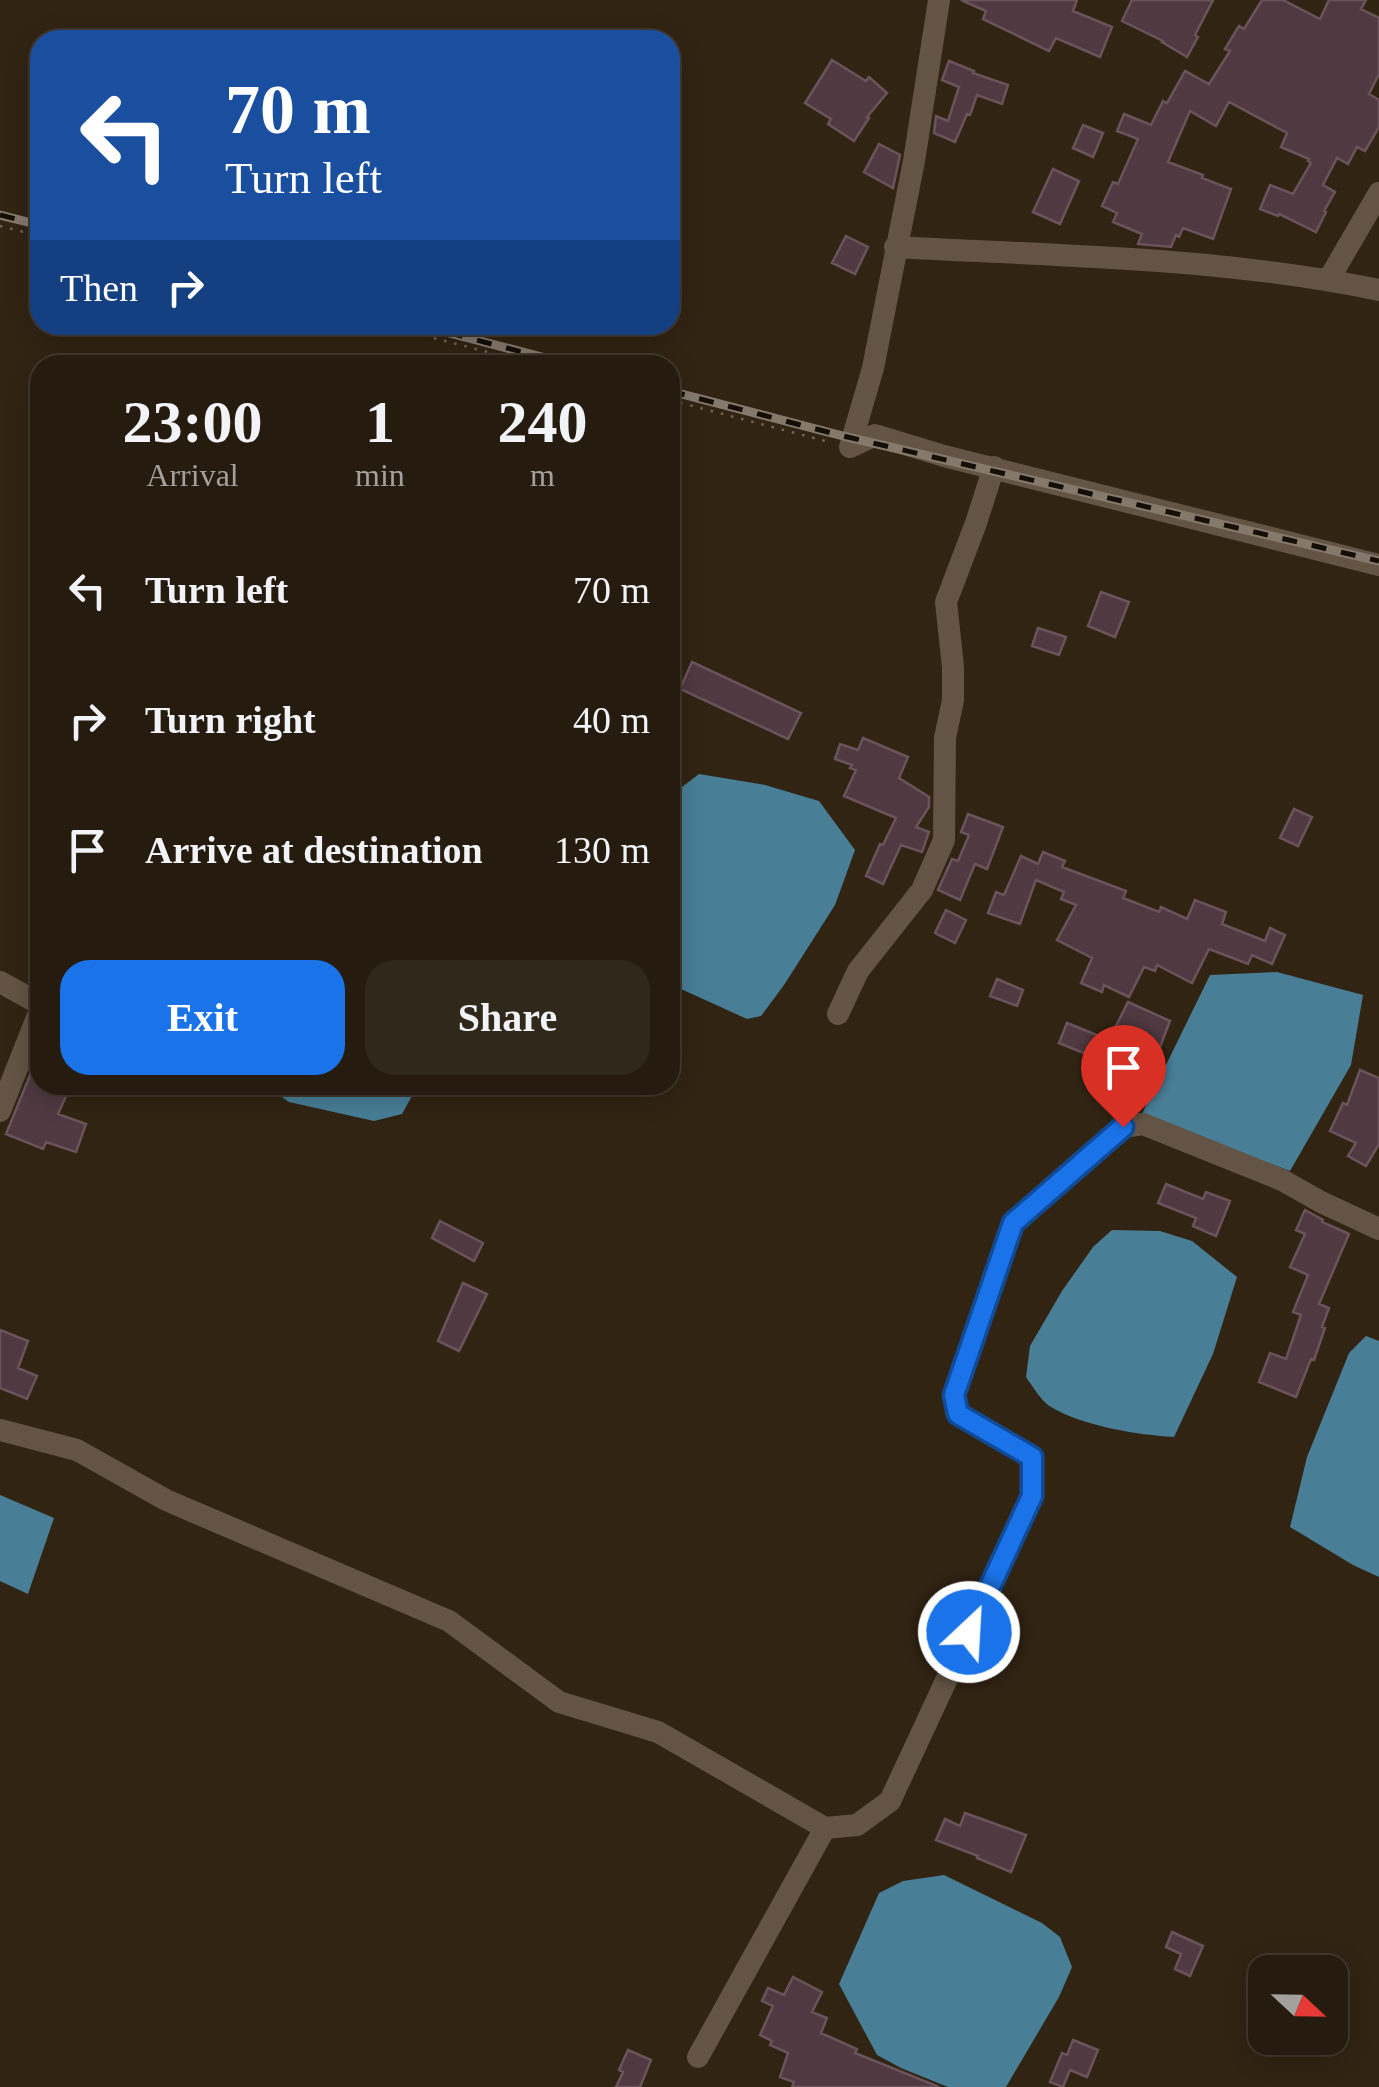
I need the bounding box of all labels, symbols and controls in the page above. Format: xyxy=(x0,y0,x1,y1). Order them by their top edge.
icon: left xyxy=(60,70,190,200)
text: 70 m xyxy=(225,71,371,148)
text: Turn left xyxy=(225,153,382,203)
icon: right xyxy=(158,260,213,315)
text: Then xyxy=(60,267,138,309)
text: 23:00 xyxy=(123,389,263,455)
text: 1 xyxy=(365,389,395,455)
text: 240 xyxy=(497,389,587,455)
text: Arrival xyxy=(146,457,239,493)
text: min xyxy=(355,457,405,493)
text: m xyxy=(530,457,555,493)
icon: left xyxy=(60,563,115,618)
text: Turn left xyxy=(145,569,288,611)
text: 70 m xyxy=(573,569,650,611)
icon: right xyxy=(60,693,115,748)
text: Turn right xyxy=(145,699,316,741)
text: 40 m xyxy=(573,699,650,741)
icon: arrive xyxy=(60,823,115,878)
text: Arrive at destination xyxy=(145,829,483,871)
text: 130 m xyxy=(554,829,650,871)
button: Exit xyxy=(60,960,345,1075)
button: Share xyxy=(365,960,650,1075)
pin xyxy=(1081,1025,1166,1128)
icon: arrive xyxy=(1096,1040,1151,1095)
position arrow xyxy=(917,1580,1021,1684)
north arrow xyxy=(1248,1955,1348,2055)
map controls xyxy=(1248,1955,1348,2055)

